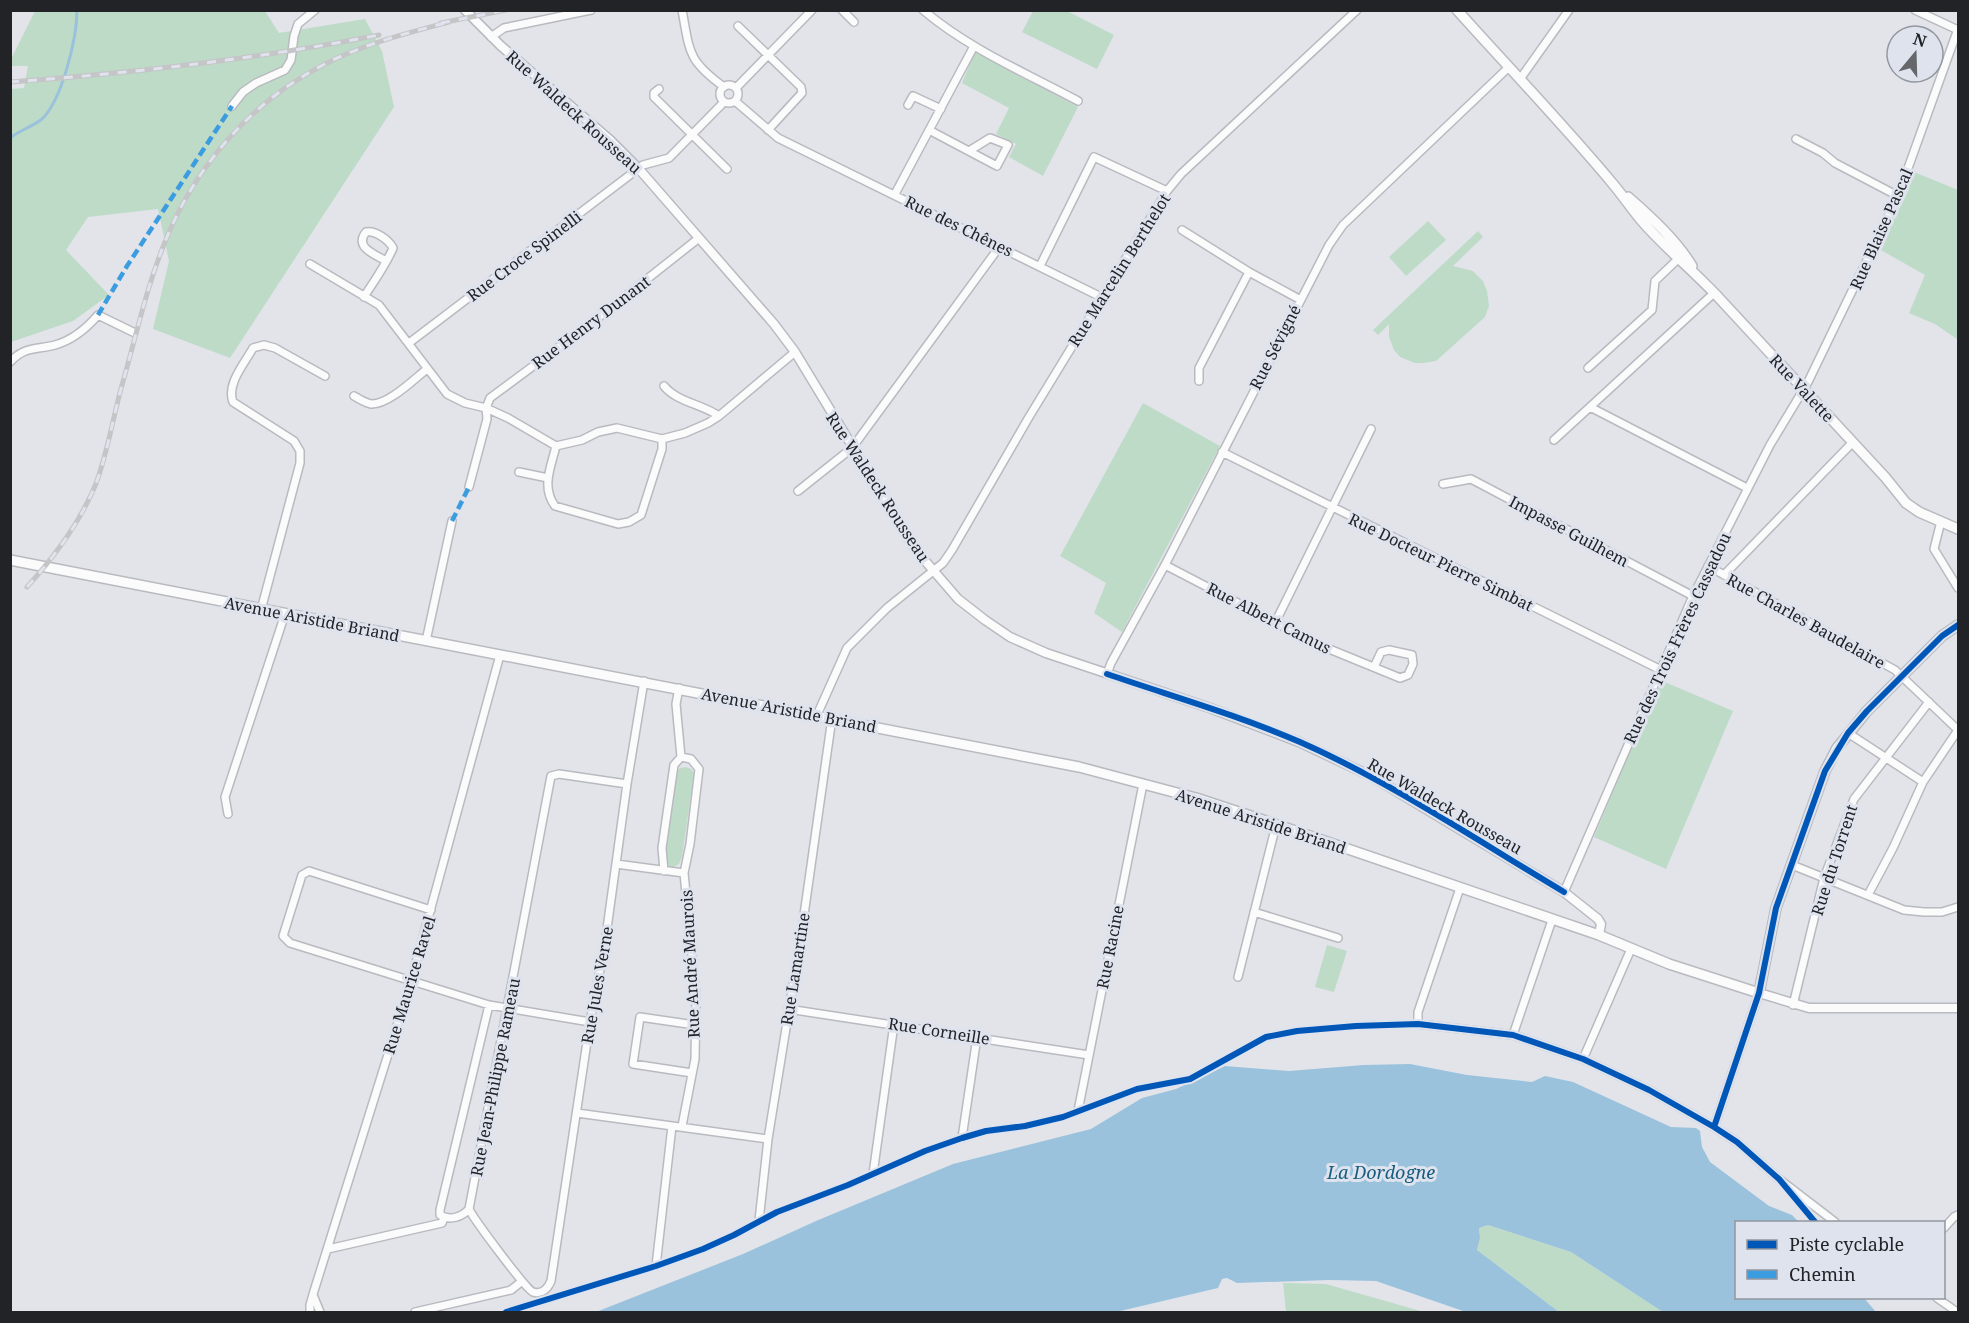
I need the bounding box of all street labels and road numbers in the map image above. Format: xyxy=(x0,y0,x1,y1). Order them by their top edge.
street label: Rue Waldeck Rousseau xyxy=(502,45,646,179)
street label: Rue Blaise Pascal xyxy=(1844,165,1918,293)
street label: Rue Marcelin Berthelot xyxy=(1063,189,1175,351)
street label: Rue des Chênes xyxy=(901,190,1017,262)
street label: Rue Croce Spinelli xyxy=(462,206,586,306)
street label: Rue Henry Dunant xyxy=(527,270,655,374)
street label: Rue Sévigné xyxy=(1244,301,1306,393)
street label: Rue Valette xyxy=(1765,349,1839,427)
street label: Rue Waldeck Rousseau xyxy=(821,408,935,566)
street label: Impasse Guilhem xyxy=(1505,490,1633,572)
street label: Rue Docteur Pierre Simbat xyxy=(1345,508,1537,616)
street label: Rue des Trois Frères Cassadou xyxy=(1618,529,1736,747)
street label: Rue Charles Baudelaire xyxy=(1723,568,1889,674)
street label: Rue Albert Camus xyxy=(1203,577,1335,659)
street label: Avenue Aristide Briand xyxy=(222,591,402,647)
street label: Avenue Aristide Briand xyxy=(699,682,879,738)
street label: Rue Waldeck Rousseau xyxy=(1364,753,1526,859)
street label: Avenue Aristide Briand xyxy=(1173,783,1349,859)
street label: Rue du Torrent xyxy=(1806,801,1862,918)
street label: Rue André Maurois xyxy=(675,889,705,1039)
street label: Rue Racine xyxy=(1091,903,1129,991)
street label: Rue Lamartine xyxy=(775,911,815,1027)
street label: Rue Maurice Ravel xyxy=(378,913,440,1057)
street label: Rue Jules Verne xyxy=(576,925,618,1045)
street label: Rue Jean-Philippe Rameau xyxy=(465,976,525,1178)
street label: Rue Corneille xyxy=(887,1012,991,1050)

